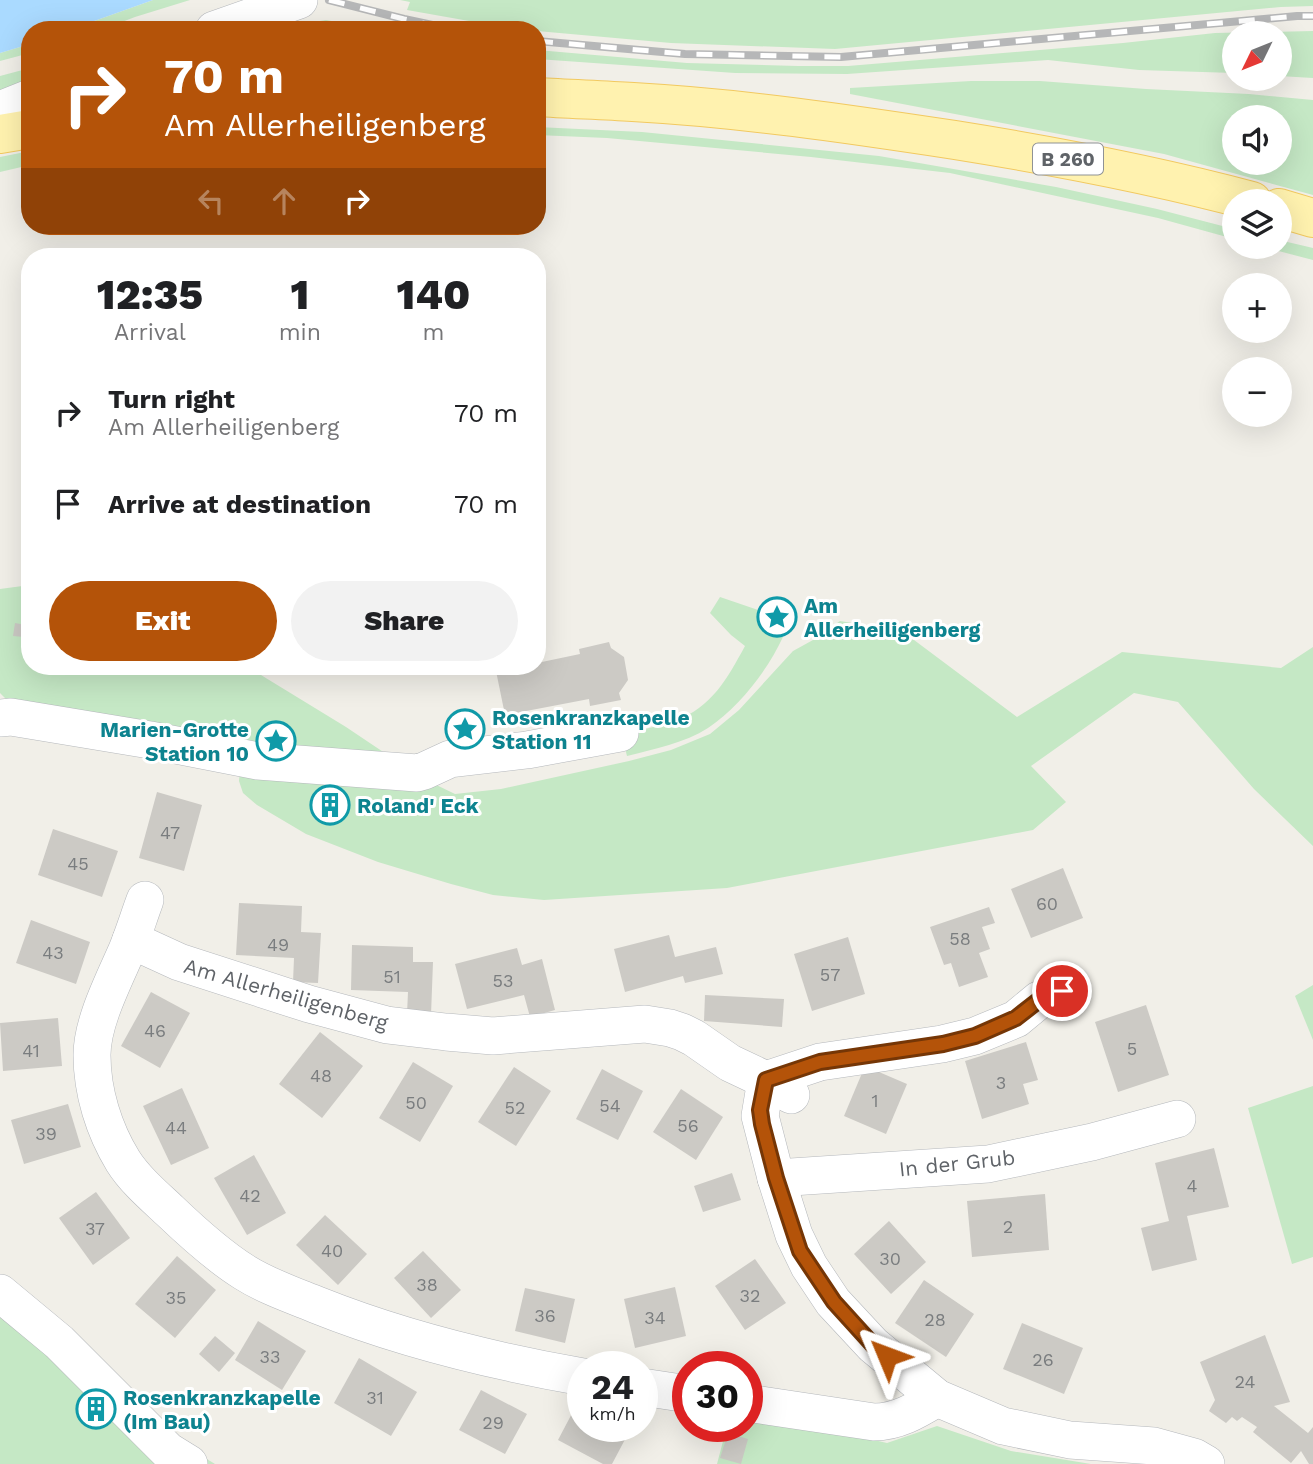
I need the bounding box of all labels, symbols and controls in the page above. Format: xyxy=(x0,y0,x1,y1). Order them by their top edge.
north arrow xyxy=(1222,21,1292,91)
map controls xyxy=(1222,21,1292,427)
text: 70 m xyxy=(164,47,284,105)
icon: right xyxy=(49,49,140,140)
button: sound xyxy=(1222,105,1292,175)
text: Am Allerheiligenberg xyxy=(164,106,486,144)
road number: B 260 xyxy=(1033,144,1103,174)
icon: left xyxy=(192,182,230,220)
icon: ahead xyxy=(265,182,303,220)
icon: right xyxy=(338,182,376,220)
button: layers xyxy=(1222,189,1292,259)
text: 12:35 xyxy=(97,270,203,319)
text: 1 xyxy=(290,270,309,319)
text: 140 xyxy=(397,270,470,319)
button: + xyxy=(1222,273,1292,343)
text: Arrival xyxy=(114,319,186,346)
text: min xyxy=(279,319,321,346)
text: m xyxy=(422,319,444,346)
button: − xyxy=(1222,357,1292,427)
text: Turn right xyxy=(108,384,235,414)
icon: right xyxy=(49,394,87,432)
text: 70 m xyxy=(454,398,518,428)
text: Am Allerheiligenberg xyxy=(108,414,339,441)
icon: arrive xyxy=(49,485,87,523)
text: Arrive at destination xyxy=(108,489,371,519)
text: 70 m xyxy=(454,489,518,519)
button: Exit xyxy=(49,581,277,661)
button: Share xyxy=(291,581,518,661)
place label: Am Allerheiligenberg xyxy=(804,593,980,642)
place icon: Am Allerheiligenberg xyxy=(756,596,798,638)
place label: Rosenkranzkapelle Station 11 xyxy=(492,705,690,754)
place icon: Rosenkranzkapelle Station 11 xyxy=(444,708,486,750)
place label: Marien-Grotte Station 10 xyxy=(100,717,249,766)
place icon: Marien-Grotte Station 10 xyxy=(255,720,297,762)
building icon: Roland' Eck xyxy=(309,784,351,826)
place label: Roland' Eck xyxy=(357,793,480,818)
house number: 47 xyxy=(160,822,180,843)
house number: 45 xyxy=(67,853,89,874)
house number: 60 xyxy=(1036,893,1058,914)
house number: 58 xyxy=(949,928,971,949)
house number: 49 xyxy=(267,934,289,955)
house number: 43 xyxy=(42,942,64,963)
street label: Am Allerheiligenberg xyxy=(181,953,392,1035)
pin xyxy=(1032,961,1092,1021)
house number: 57 xyxy=(820,964,840,985)
house number: 51 xyxy=(383,966,401,987)
house number: 53 xyxy=(493,970,513,991)
icon: arrive xyxy=(1043,972,1081,1010)
house number: 46 xyxy=(144,1020,166,1041)
house number: 5 xyxy=(1127,1038,1137,1059)
house number: 41 xyxy=(22,1040,40,1061)
house number: 48 xyxy=(310,1065,332,1086)
house number: 3 xyxy=(996,1072,1006,1093)
house number: 1 xyxy=(871,1090,879,1111)
house number: 50 xyxy=(405,1092,427,1113)
house number: 54 xyxy=(599,1095,621,1116)
house number: 52 xyxy=(505,1097,525,1118)
house number: 56 xyxy=(677,1115,699,1136)
house number: 44 xyxy=(165,1117,187,1138)
house number: 39 xyxy=(35,1123,57,1144)
street label: In der Grub xyxy=(898,1144,1016,1182)
house number: 4 xyxy=(1187,1175,1198,1196)
house number: 42 xyxy=(239,1185,261,1206)
house number: 2 xyxy=(1003,1216,1013,1237)
house number: 37 xyxy=(85,1218,105,1239)
house number: 40 xyxy=(321,1240,343,1261)
house number: 30 xyxy=(879,1248,901,1269)
house number: 38 xyxy=(416,1274,438,1295)
house number: 32 xyxy=(740,1285,761,1306)
house number: 35 xyxy=(166,1287,186,1308)
house number: 36 xyxy=(534,1305,556,1326)
house number: 34 xyxy=(644,1307,666,1328)
house number: 28 xyxy=(924,1309,946,1330)
position arrow xyxy=(850,1319,924,1393)
house number: 33 xyxy=(260,1346,281,1367)
house number: 26 xyxy=(1032,1349,1054,1370)
speed limit sign: 30 xyxy=(672,1351,763,1442)
text: 24 xyxy=(591,1366,634,1408)
house number: 24 xyxy=(1235,1371,1255,1392)
place label: Rosenkranzkapelle (Im Bau) xyxy=(123,1385,321,1434)
house number: 31 xyxy=(366,1387,384,1408)
building icon: Rosenkranzkapelle (Im Bau) xyxy=(75,1388,117,1430)
text: km/h xyxy=(589,1403,636,1424)
house number: 29 xyxy=(482,1412,504,1433)

